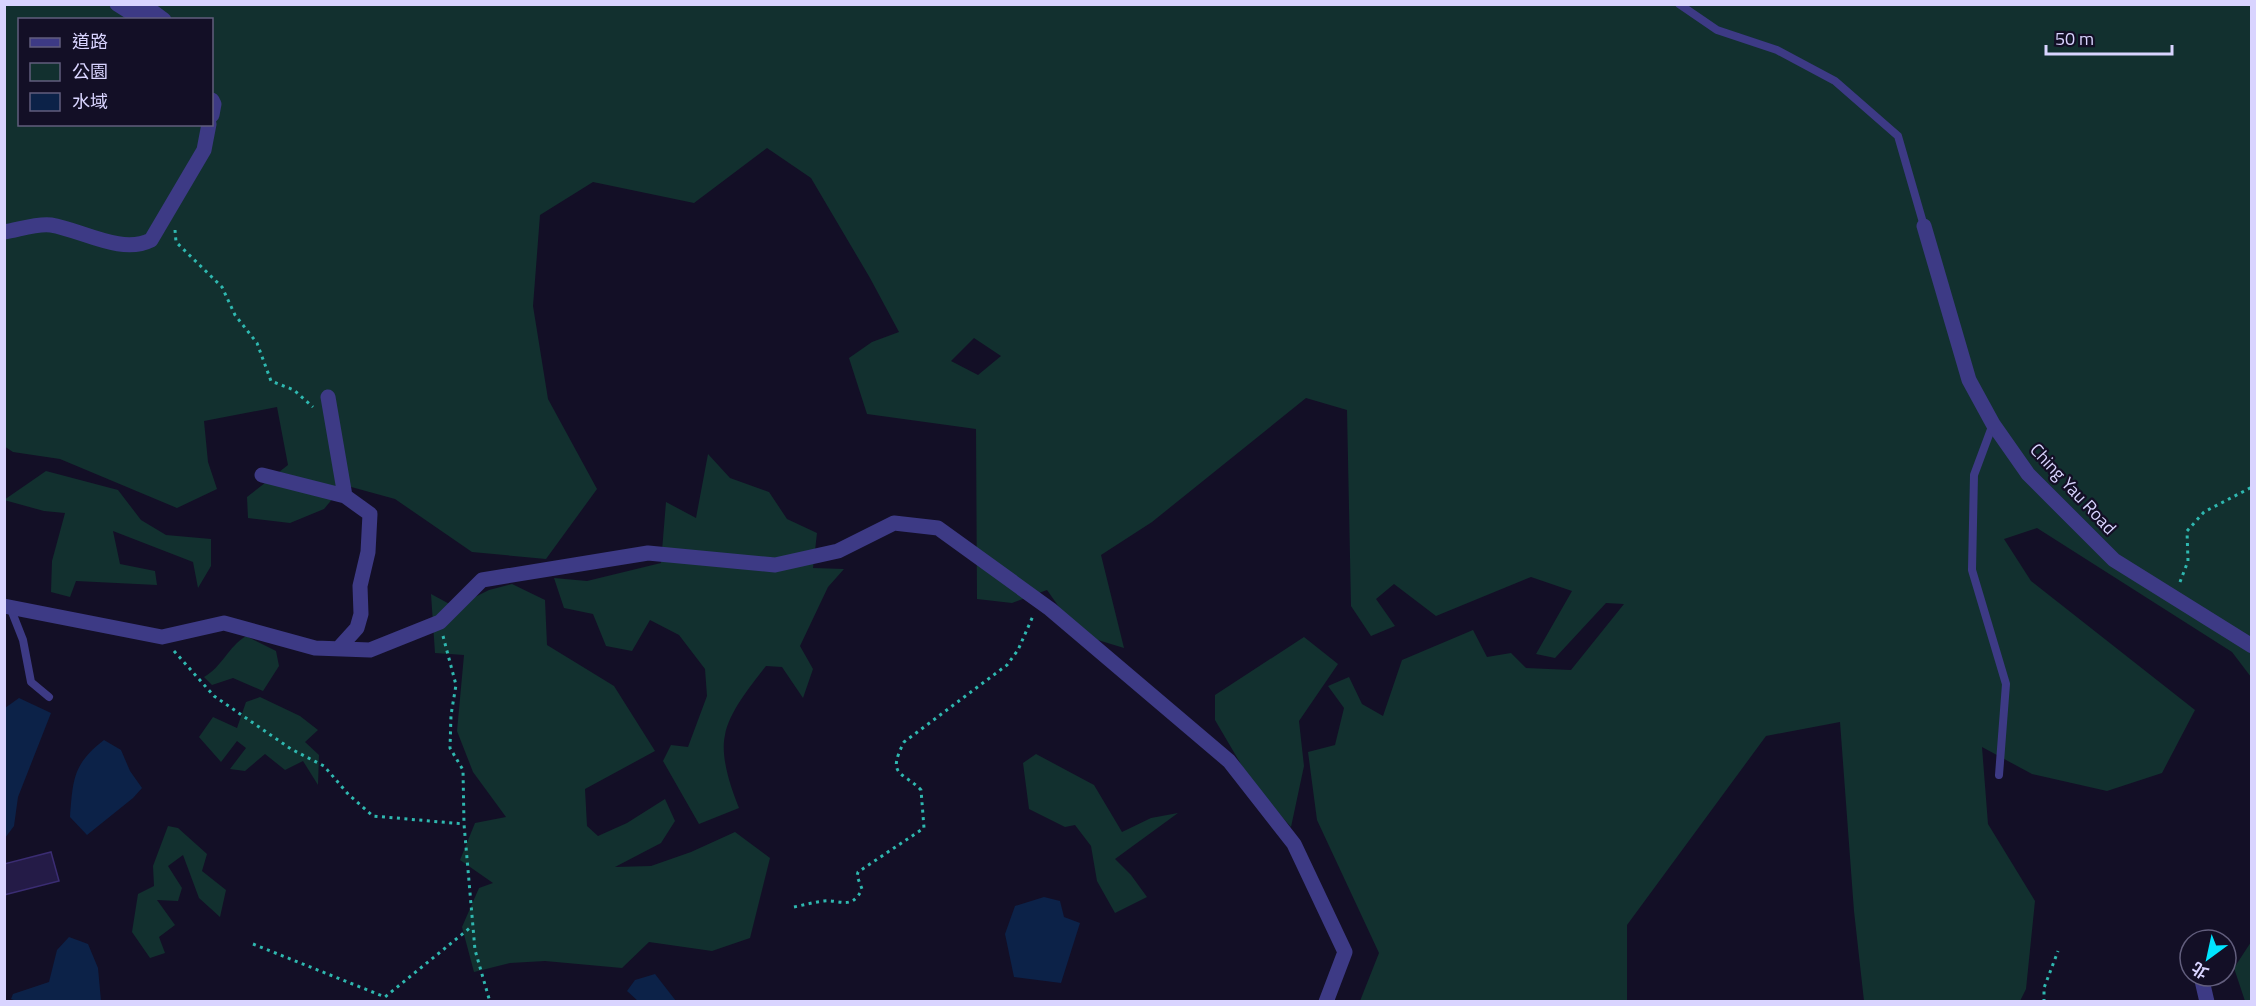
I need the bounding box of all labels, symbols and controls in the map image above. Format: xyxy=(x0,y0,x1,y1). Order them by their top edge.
legend xyxy=(18,18,213,126)
scale bar xyxy=(2046,18,2172,56)
text: 50 m xyxy=(2055,25,2094,52)
text: 道路 xyxy=(72,28,108,55)
text: 公園 xyxy=(72,58,108,85)
text: 水域 xyxy=(72,88,108,115)
street label: Ching Yau Road xyxy=(2024,437,2123,540)
north arrow xyxy=(2178,928,2238,988)
text: 北 xyxy=(2187,956,2213,985)

